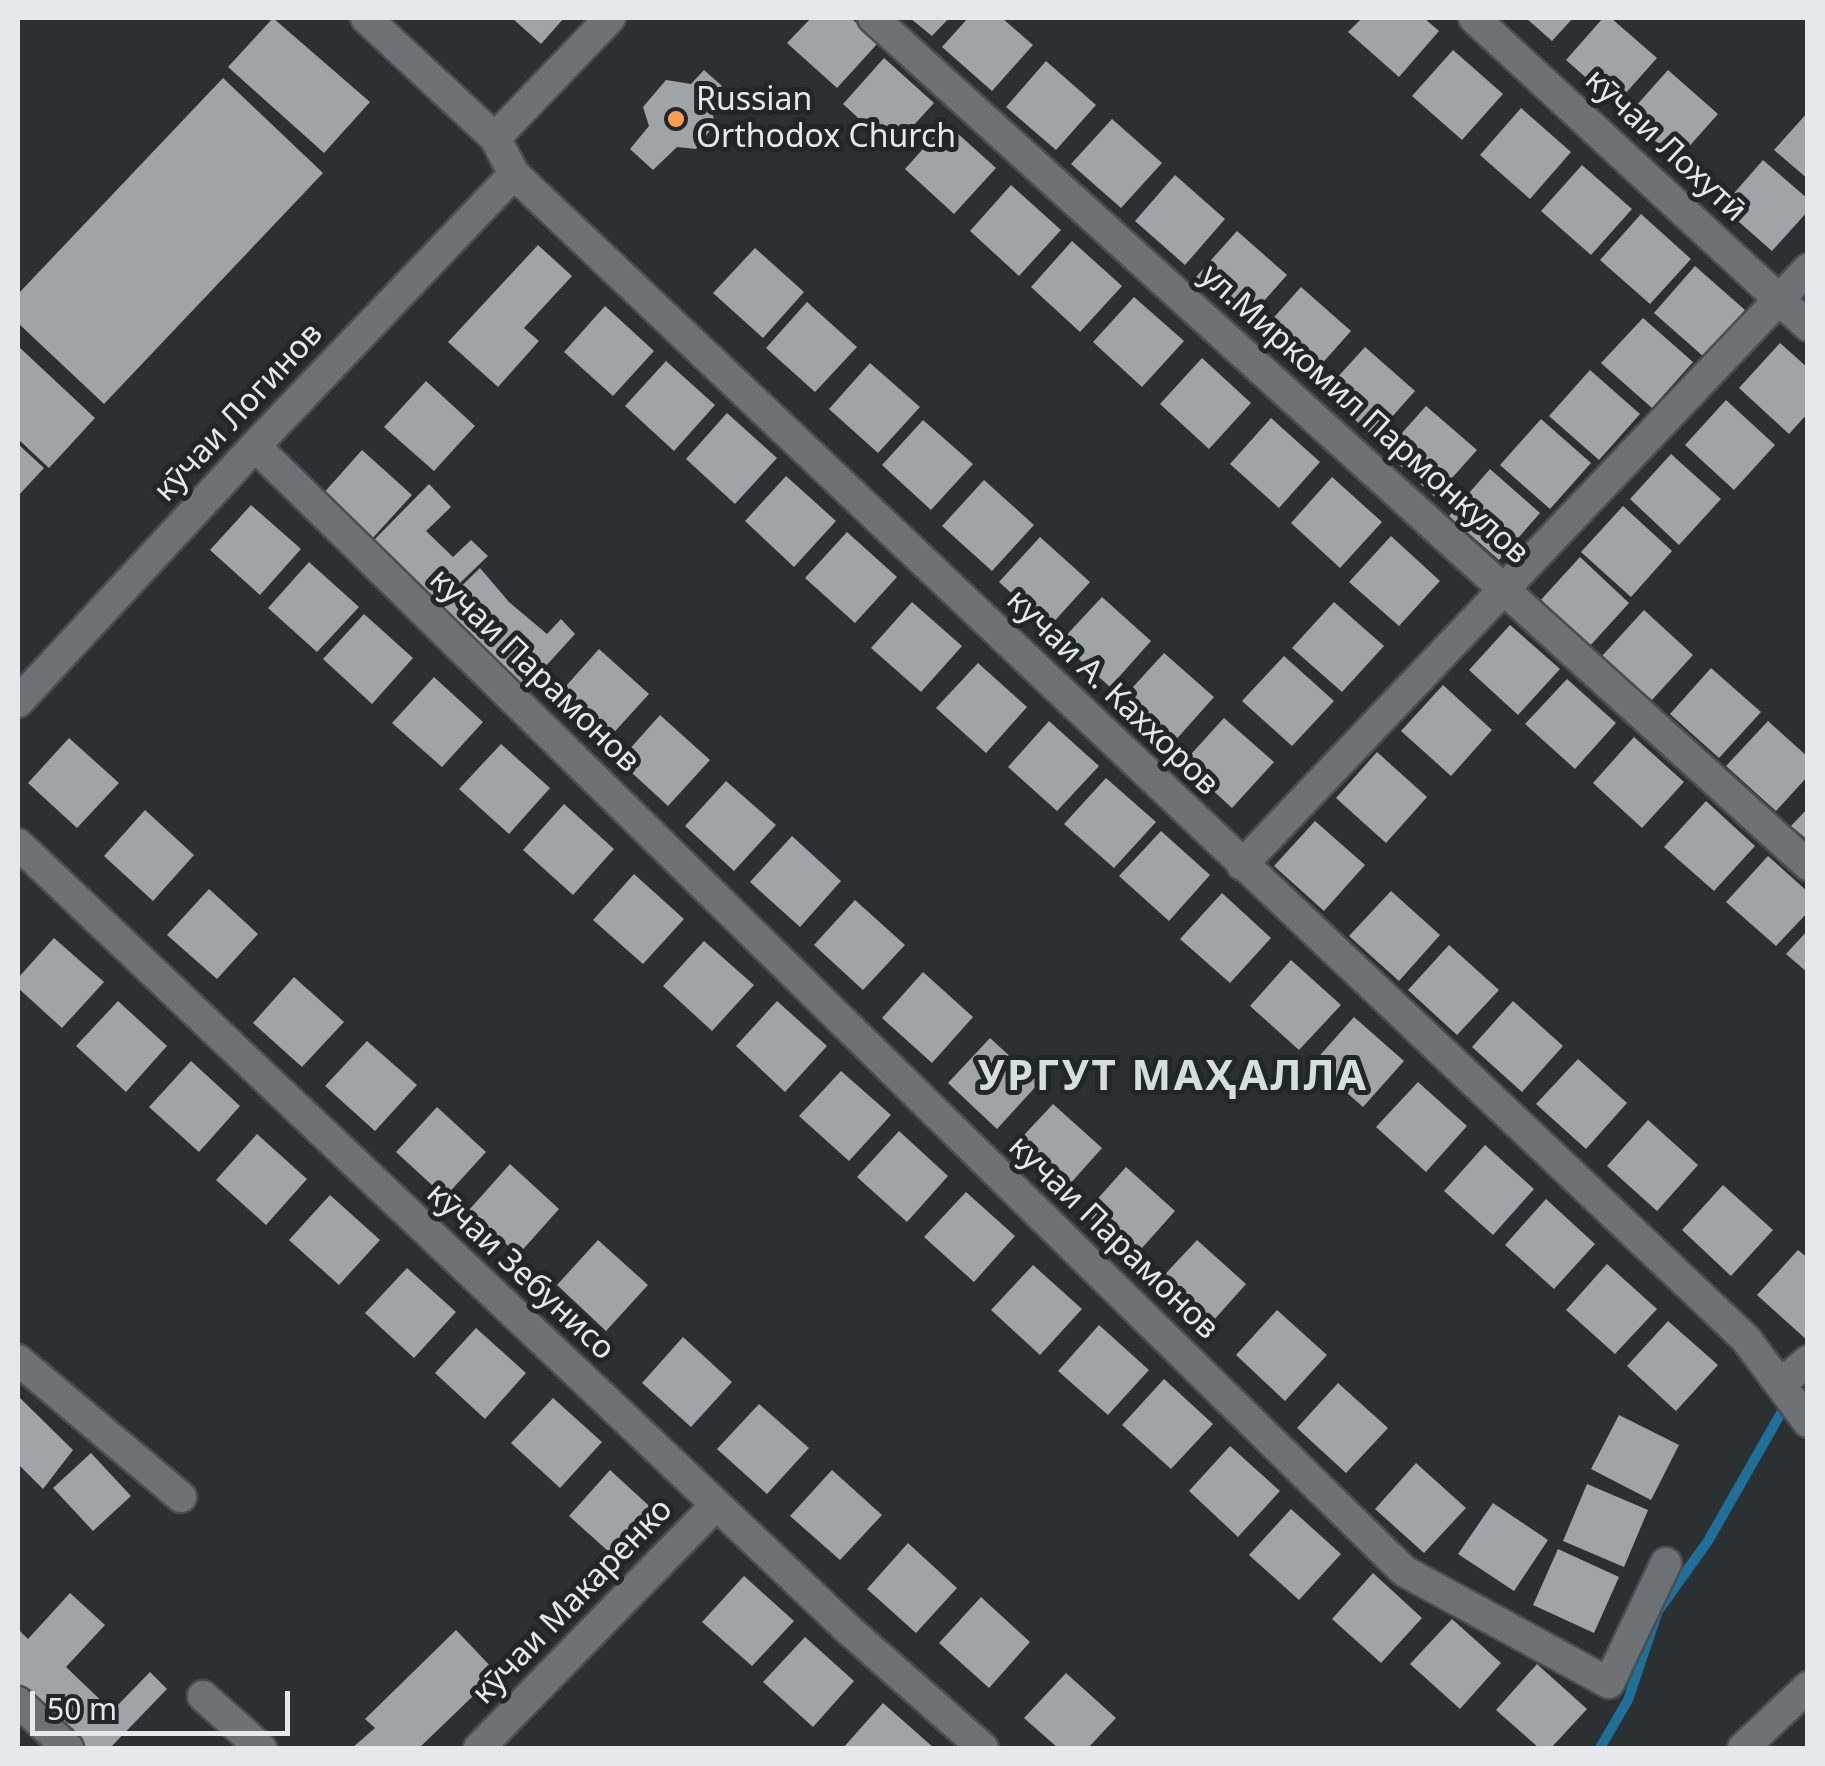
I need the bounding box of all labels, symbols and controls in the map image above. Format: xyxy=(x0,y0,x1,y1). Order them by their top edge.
street label: кӯчаи Лохутӣ xyxy=(1577,62,1753,230)
place label: Russian Orthodox Church xyxy=(696,82,956,157)
marker: Russian Orthodox Church xyxy=(665,108,687,130)
street label: ул.Миркомил Пармонкулов xyxy=(1192,257,1536,573)
street label: кӯчаи Логинов xyxy=(147,316,331,510)
street label: кучаи Парамонов xyxy=(421,561,647,781)
street label: кучаи А. Каххоров xyxy=(998,582,1226,804)
district label: УРГУТ МАҲАЛЛА xyxy=(977,1053,1369,1103)
street label: кучаи Парамонов xyxy=(1000,1128,1226,1348)
street label: кӯчаи Зебунисо xyxy=(418,1175,622,1369)
street label: кӯчаи Макаренко xyxy=(465,1491,681,1713)
scale bar xyxy=(35,1671,295,1733)
text: 50 m xyxy=(47,1688,117,1729)

